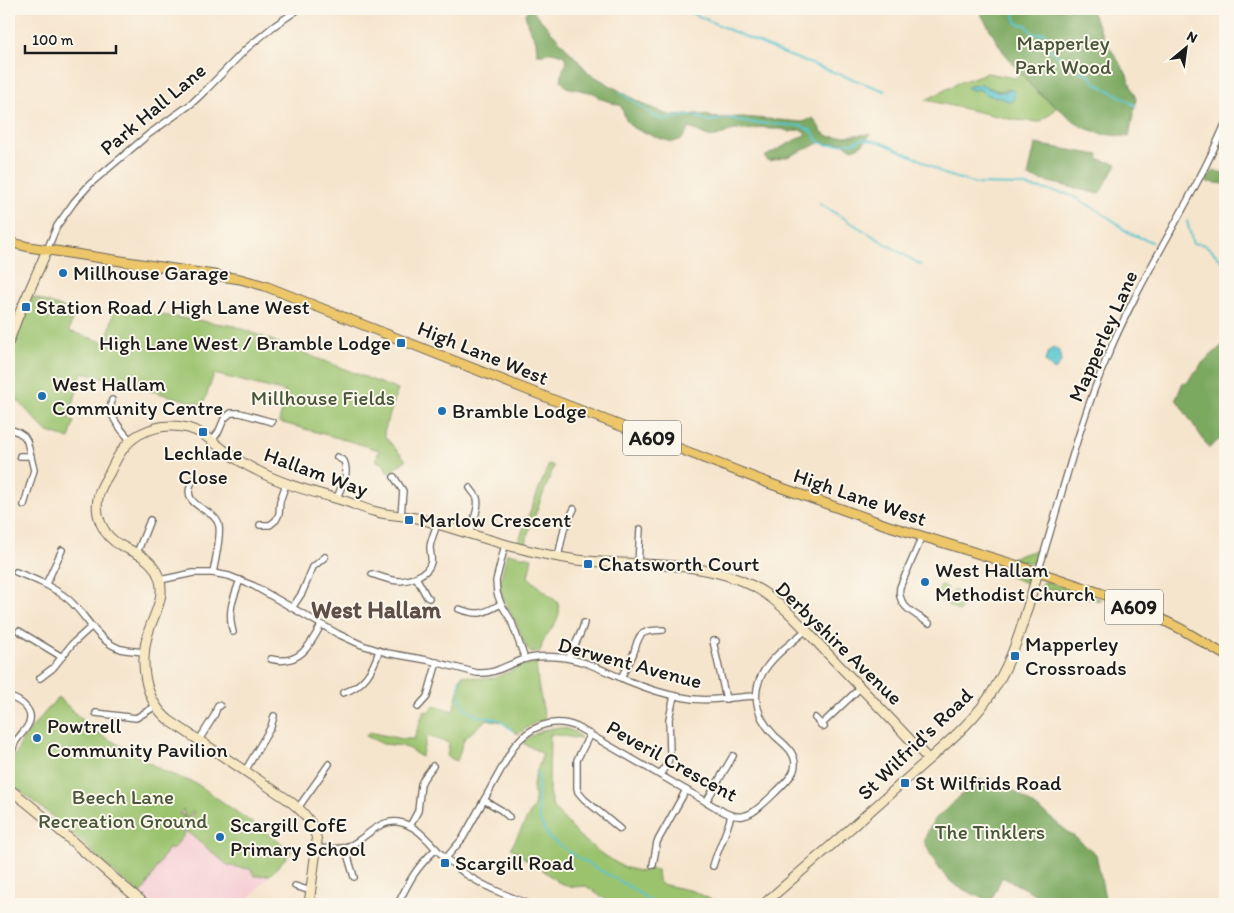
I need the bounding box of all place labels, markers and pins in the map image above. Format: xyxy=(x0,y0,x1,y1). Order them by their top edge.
place label: Millhouse Garage xyxy=(73,260,229,285)
marker: Millhouse Garage xyxy=(57,267,69,279)
place label: Station Road / High Lane West xyxy=(36,294,310,319)
marker: Station Road / High Lane West xyxy=(20,301,32,313)
place label: High Lane West / Bramble Lodge xyxy=(99,330,391,355)
marker: High Lane West / Bramble Lodge xyxy=(395,337,407,349)
place label: West Hallam Community Centre xyxy=(52,371,223,420)
marker: West Hallam Community Centre xyxy=(36,390,48,402)
place label: Bramble Lodge xyxy=(452,398,587,423)
marker: Bramble Lodge xyxy=(436,405,448,417)
marker: Lechlade Close xyxy=(197,426,209,438)
place label: Lechlade Close xyxy=(163,440,243,489)
place label: Marlow Crescent xyxy=(419,507,571,532)
marker: Marlow Crescent xyxy=(403,514,415,526)
place label: Chatsworth Court xyxy=(598,551,760,576)
place label: West Hallam Methodist Church xyxy=(935,557,1095,606)
marker: Chatsworth Court xyxy=(582,558,594,570)
marker: West Hallam Methodist Church xyxy=(919,576,931,588)
place label: Mapperley Crossroads xyxy=(1025,631,1127,680)
marker: Mapperley Crossroads xyxy=(1009,650,1021,662)
place label: Powtrell Community Pavilion xyxy=(47,713,228,762)
marker: Powtrell Community Pavilion xyxy=(31,732,43,744)
place label: St Wilfrids Road xyxy=(915,770,1062,795)
marker: St Wilfrids Road xyxy=(899,777,911,789)
place label: Scargill CofE Primary School xyxy=(230,812,366,861)
marker: Scargill CofE Primary School xyxy=(214,831,226,843)
place label: Scargill Road xyxy=(455,850,575,875)
marker: Scargill Road xyxy=(439,857,451,869)

